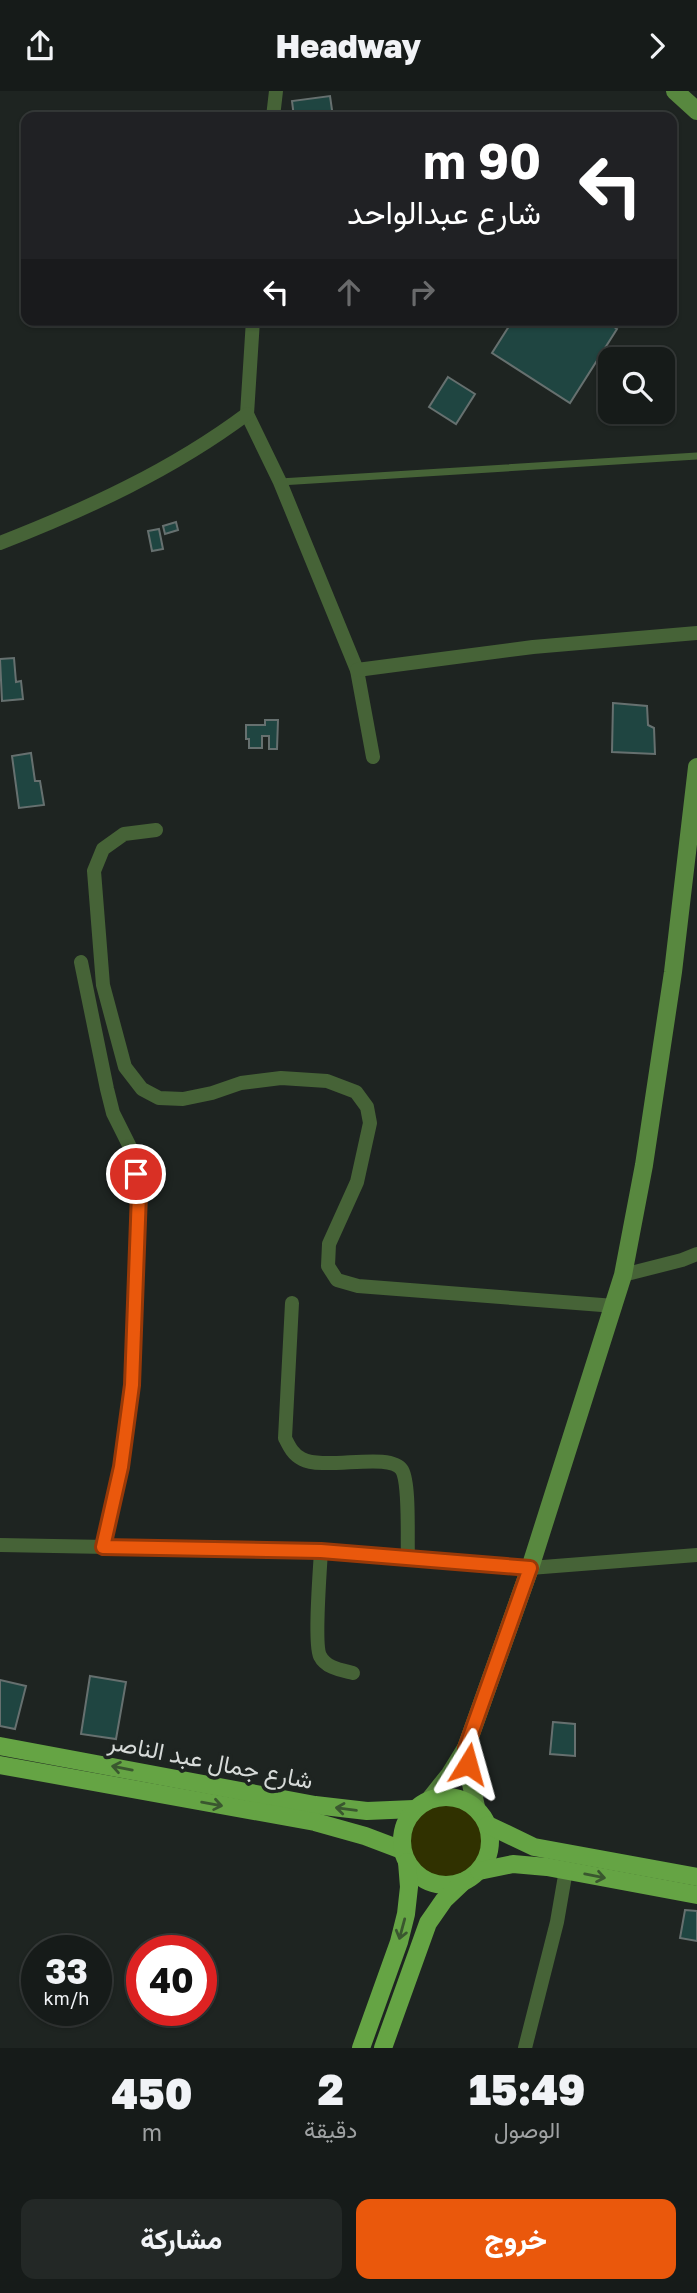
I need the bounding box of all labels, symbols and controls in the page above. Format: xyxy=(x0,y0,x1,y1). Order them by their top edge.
icon: share xyxy=(21,27,59,65)
text: Headway xyxy=(276,27,421,65)
icon: forward xyxy=(638,27,676,65)
text: 90 m xyxy=(423,131,541,190)
icon: left xyxy=(565,140,656,231)
text: شارع عبدالواحد xyxy=(347,193,541,231)
icon: left xyxy=(257,273,295,311)
icon: ahead xyxy=(330,273,368,311)
icon: right xyxy=(403,273,441,311)
map controls xyxy=(598,347,675,424)
button: search xyxy=(598,347,675,424)
pin xyxy=(106,1144,166,1204)
icon: arrive xyxy=(117,1155,155,1193)
street label: شارع جمال عبد الناصر xyxy=(105,1726,316,1797)
position arrow xyxy=(431,1727,505,1801)
one-way arrow xyxy=(111,1761,134,1774)
one-way arrow xyxy=(200,1797,223,1811)
one-way arrow xyxy=(335,1802,357,1815)
one-way arrow xyxy=(583,1869,605,1883)
one-way arrow xyxy=(395,1917,408,1940)
speed limit sign: 40 xyxy=(126,1935,217,2026)
text: 33 xyxy=(45,1950,88,1992)
text: km/h xyxy=(44,1987,89,2009)
text: 2 xyxy=(318,2064,344,2114)
text: 15:49 xyxy=(469,2064,585,2114)
text: 450 xyxy=(112,2068,192,2118)
text: دقيقة xyxy=(304,2115,357,2143)
text: الوصول xyxy=(494,2115,560,2143)
text: m xyxy=(142,2118,162,2146)
button: مشاركة xyxy=(21,2199,342,2279)
button: خروج xyxy=(356,2199,676,2279)

